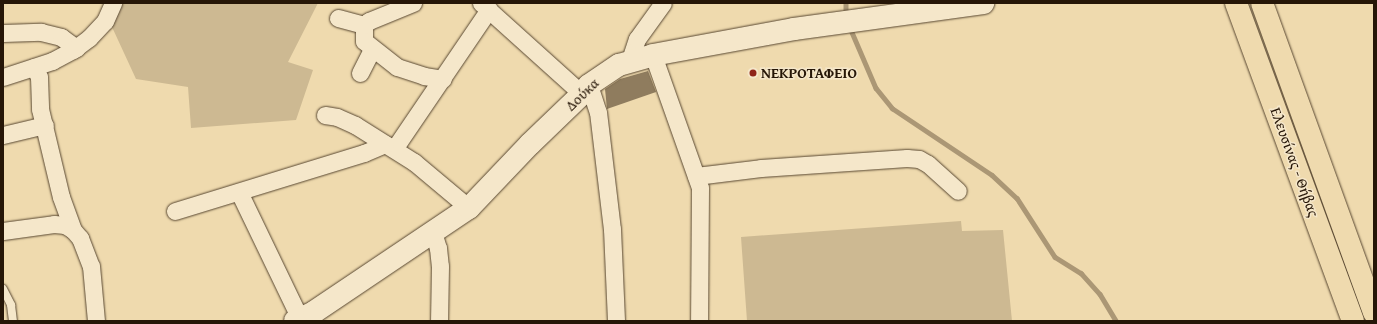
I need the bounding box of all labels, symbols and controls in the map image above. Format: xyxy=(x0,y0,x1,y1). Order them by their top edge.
place label: ΝΕΚΡΟΤΑΦΕΙΟ xyxy=(761,64,857,82)
marker: ΝΕΚΡΟΤΑΦΕΙΟ xyxy=(748,68,758,78)
street label: Δούκα xyxy=(561,74,603,114)
street label: Ελευσίνας - Θήβας xyxy=(1267,105,1323,219)

